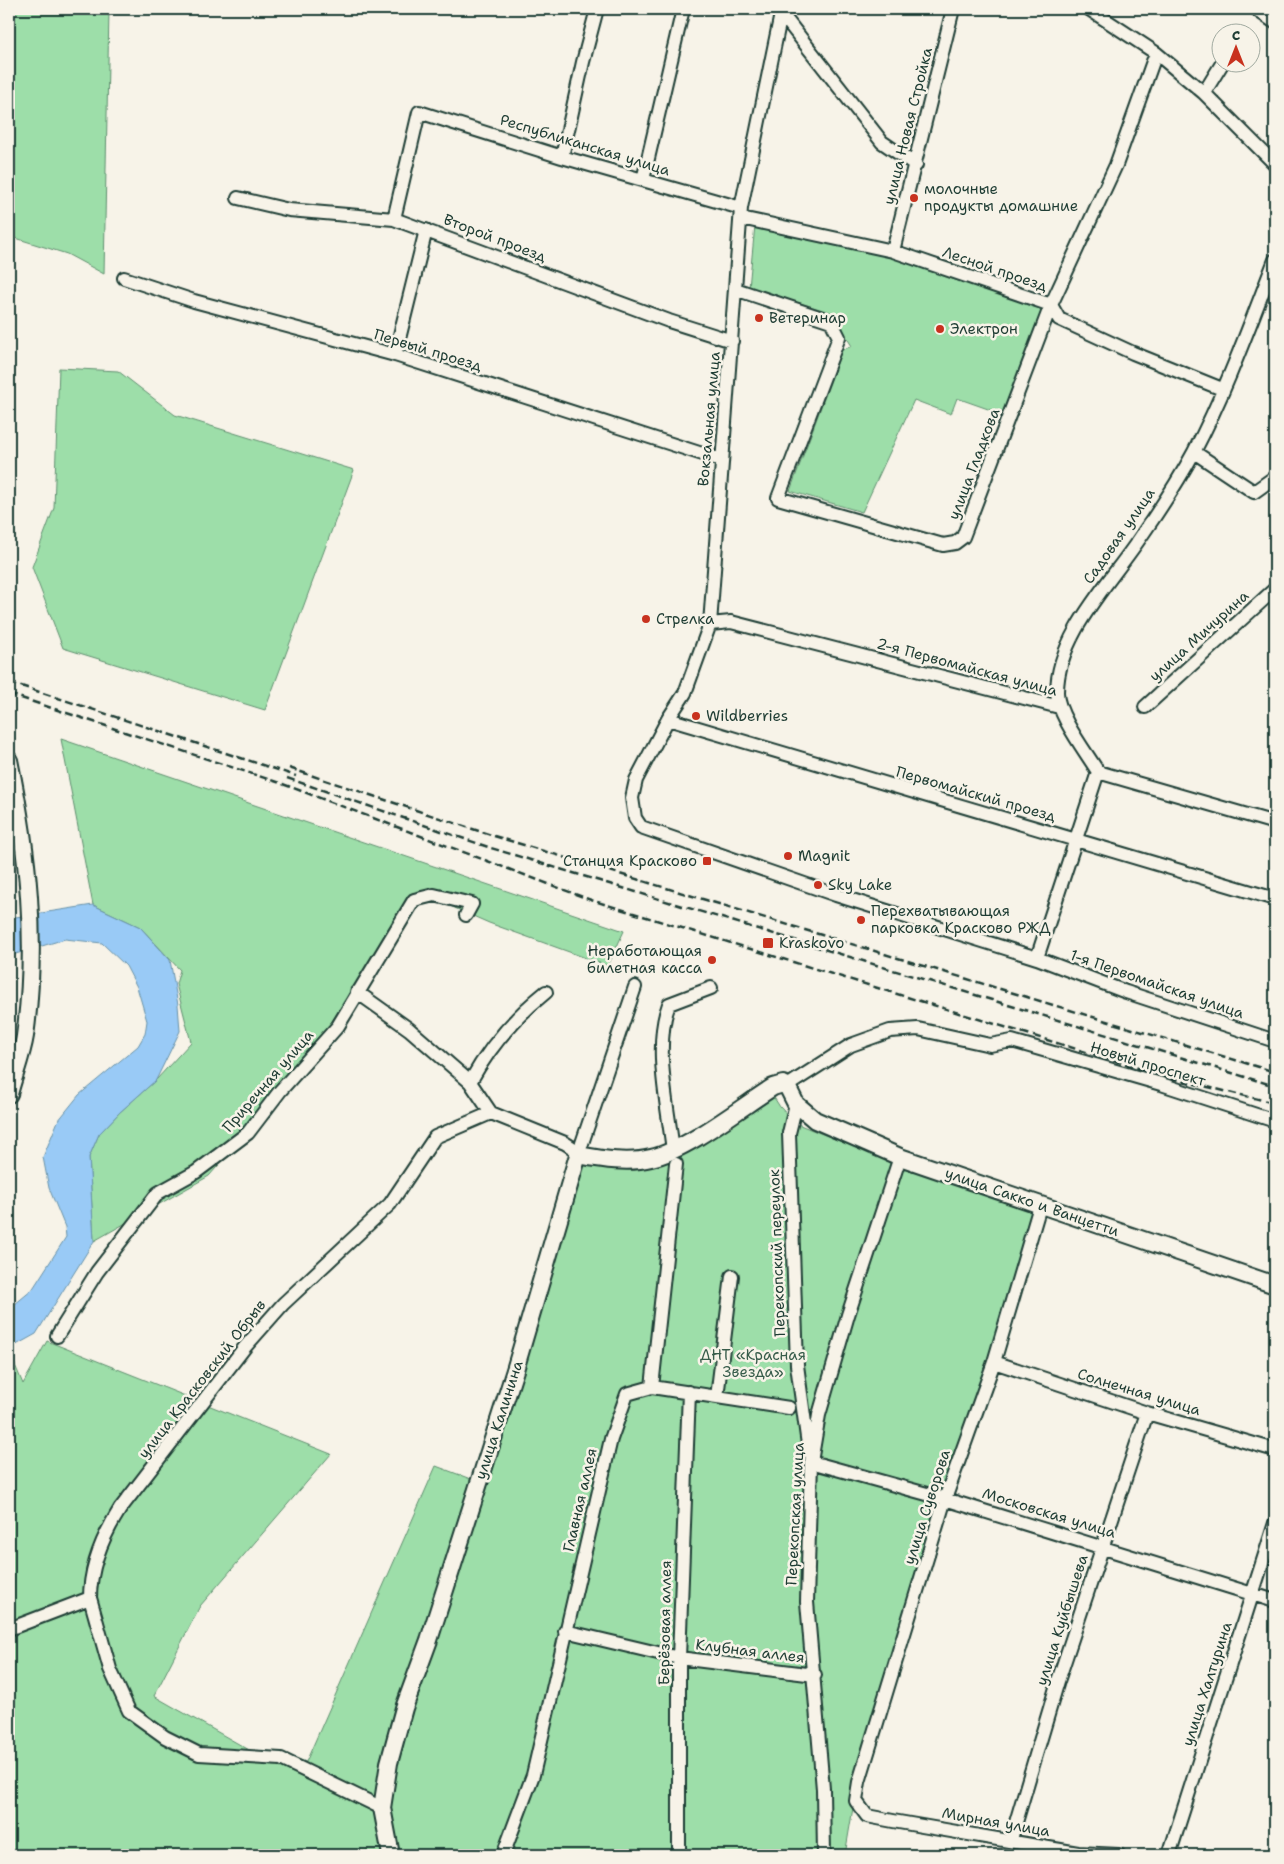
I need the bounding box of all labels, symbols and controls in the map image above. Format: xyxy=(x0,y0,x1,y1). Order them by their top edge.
north arrow xyxy=(1212,22,1262,72)
text: С xyxy=(1232,26,1240,44)
street label: улица Новая Стройка xyxy=(879,45,937,207)
street label: Республиканская улица xyxy=(498,110,673,181)
place label: молочные продукты домашние xyxy=(924,179,1078,216)
marker: молочные продукты домашние xyxy=(908,192,920,204)
street label: Второй проезд xyxy=(441,209,550,267)
street label: Лесной проезд xyxy=(940,242,1051,296)
place label: Ветеринар xyxy=(769,308,846,328)
marker: Ветеринар xyxy=(753,312,765,324)
place label: Электрон xyxy=(950,319,1018,339)
marker: Электрон xyxy=(934,323,946,335)
street label: Первый проезд xyxy=(371,324,485,376)
street label: Вокзальная улица xyxy=(693,350,725,487)
street label: улица Гладкова xyxy=(944,405,1005,523)
street label: Садовая улица xyxy=(1078,484,1160,588)
street label: улица Мичурина xyxy=(1145,585,1254,686)
place label: Стрелка xyxy=(656,609,715,629)
marker: Стрелка xyxy=(640,613,652,625)
street label: 2-я Первомайская улица xyxy=(874,633,1060,701)
place label: Wildberries xyxy=(706,706,788,726)
marker: Wildberries xyxy=(690,710,702,722)
street label: Первомайский проезд xyxy=(894,762,1059,827)
place label: Magnit xyxy=(798,846,850,866)
marker: Magnit xyxy=(782,850,794,862)
place label: Станция Красково xyxy=(563,851,697,871)
marker: Станция Красково xyxy=(701,855,713,867)
place label: Sky Lake xyxy=(828,875,892,895)
marker: Sky Lake xyxy=(812,879,824,891)
place label: Перехватывающая парковка Красково РЖД xyxy=(871,901,1051,938)
marker: Перехватывающая парковка Красково РЖД xyxy=(855,914,867,926)
place label: Kraskovo xyxy=(779,933,844,953)
marker: Kraskovo xyxy=(761,936,775,950)
place label: Неработающая билетная касса xyxy=(587,941,703,978)
street label: 1-я Первомайская улица xyxy=(1067,945,1247,1023)
marker: Неработающая билетная касса xyxy=(706,954,718,966)
street label: Приречная улица xyxy=(218,1025,318,1136)
street label: Новый проспект xyxy=(1088,1037,1209,1091)
street label: улица Сакко и Ванцетти xyxy=(942,1163,1122,1241)
street label: Перекопский переулок xyxy=(764,1169,790,1337)
street label: улица Красковский Обрыв xyxy=(134,1295,270,1463)
park label: ДНТ «Красная Звезда» xyxy=(700,1345,806,1382)
street label: улица Калинина xyxy=(470,1357,528,1482)
street label: Солнечная улица xyxy=(1075,1364,1204,1420)
street label: Перекопская улица xyxy=(781,1441,809,1586)
street label: Главная аллея xyxy=(558,1446,602,1554)
street label: улица Суворова xyxy=(899,1446,955,1567)
street label: Московская улица xyxy=(980,1483,1119,1543)
street label: улица Куйбышева xyxy=(1031,1551,1093,1688)
street label: Берёзовая аллея xyxy=(654,1560,676,1686)
street label: улица Халтурина xyxy=(1177,1619,1237,1749)
street label: Клубная аллея xyxy=(694,1634,806,1668)
street label: Мирная улица xyxy=(940,1803,1052,1841)

